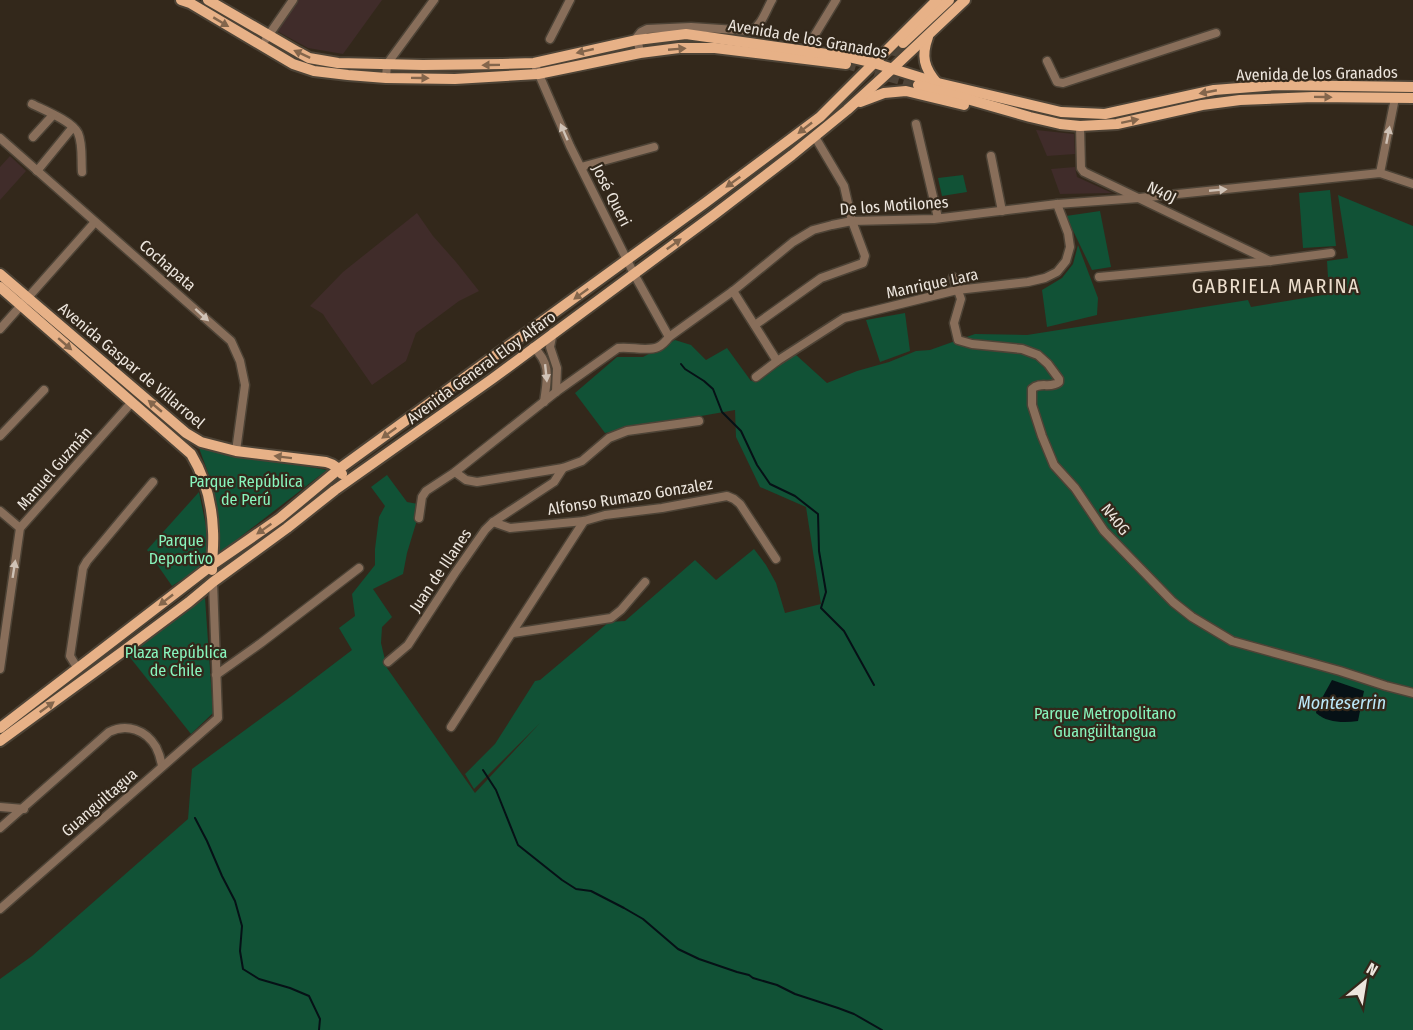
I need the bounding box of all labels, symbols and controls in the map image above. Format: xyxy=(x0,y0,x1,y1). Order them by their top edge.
street label: Avenida de los Granados xyxy=(727,15,889,62)
one-way arrow xyxy=(213,17,229,28)
one-way arrow xyxy=(668,44,687,54)
one-way arrow xyxy=(575,47,594,56)
one-way arrow xyxy=(293,49,310,58)
one-way arrow xyxy=(481,60,500,69)
street label: Avenida de los Granados xyxy=(1236,63,1398,84)
one-way arrow xyxy=(411,74,430,83)
one-way arrow xyxy=(1198,88,1217,97)
one-way arrow xyxy=(1313,92,1332,102)
one-way arrow xyxy=(1121,116,1140,125)
one-way arrow xyxy=(798,122,814,134)
one-way arrow xyxy=(559,124,568,141)
one-way arrow xyxy=(1384,126,1393,145)
street label: José Queri xyxy=(588,161,635,229)
one-way arrow xyxy=(726,176,741,188)
street label: N40J xyxy=(1144,177,1180,208)
one-way arrow xyxy=(1209,185,1228,195)
street label: De los Motilones xyxy=(839,192,949,219)
street label: Cochapata xyxy=(136,236,200,295)
one-way arrow xyxy=(666,238,682,250)
street label: Manrique Lara xyxy=(884,264,980,303)
district label: GABRIELA MARINA xyxy=(1192,274,1360,298)
one-way arrow xyxy=(573,288,589,300)
street label: Avenida Gaspar de Villarroel xyxy=(55,299,209,432)
street label: Avenida General Eloy Alfaro xyxy=(403,307,560,428)
one-way arrow xyxy=(194,308,209,321)
one-way arrow xyxy=(57,337,72,350)
one-way arrow xyxy=(541,364,551,383)
one-way arrow xyxy=(148,400,163,413)
street label: Manuel Guzmán xyxy=(13,423,96,514)
one-way arrow xyxy=(381,427,397,439)
one-way arrow xyxy=(274,452,293,461)
park label: Parque República de Perú xyxy=(189,472,303,509)
street label: Alfonso Rumazo Gonzalez xyxy=(546,474,714,519)
street label: N40G xyxy=(1097,500,1134,539)
one-way arrow xyxy=(257,523,273,535)
street label: Juan de Illanes xyxy=(406,525,475,616)
park label: Parque Deportivo xyxy=(149,531,213,568)
one-way arrow xyxy=(10,560,19,579)
one-way arrow xyxy=(158,594,174,607)
park label: Plaza República de Chile xyxy=(125,643,227,680)
water label: Monteserrin xyxy=(1298,692,1386,714)
one-way arrow xyxy=(39,701,55,713)
park label: Parque Metropolitano Guangüiltangua xyxy=(1034,704,1176,741)
street label: Guanguiltagua xyxy=(58,764,141,840)
north arrow xyxy=(1335,952,1395,1012)
text: N xyxy=(1363,959,1381,980)

